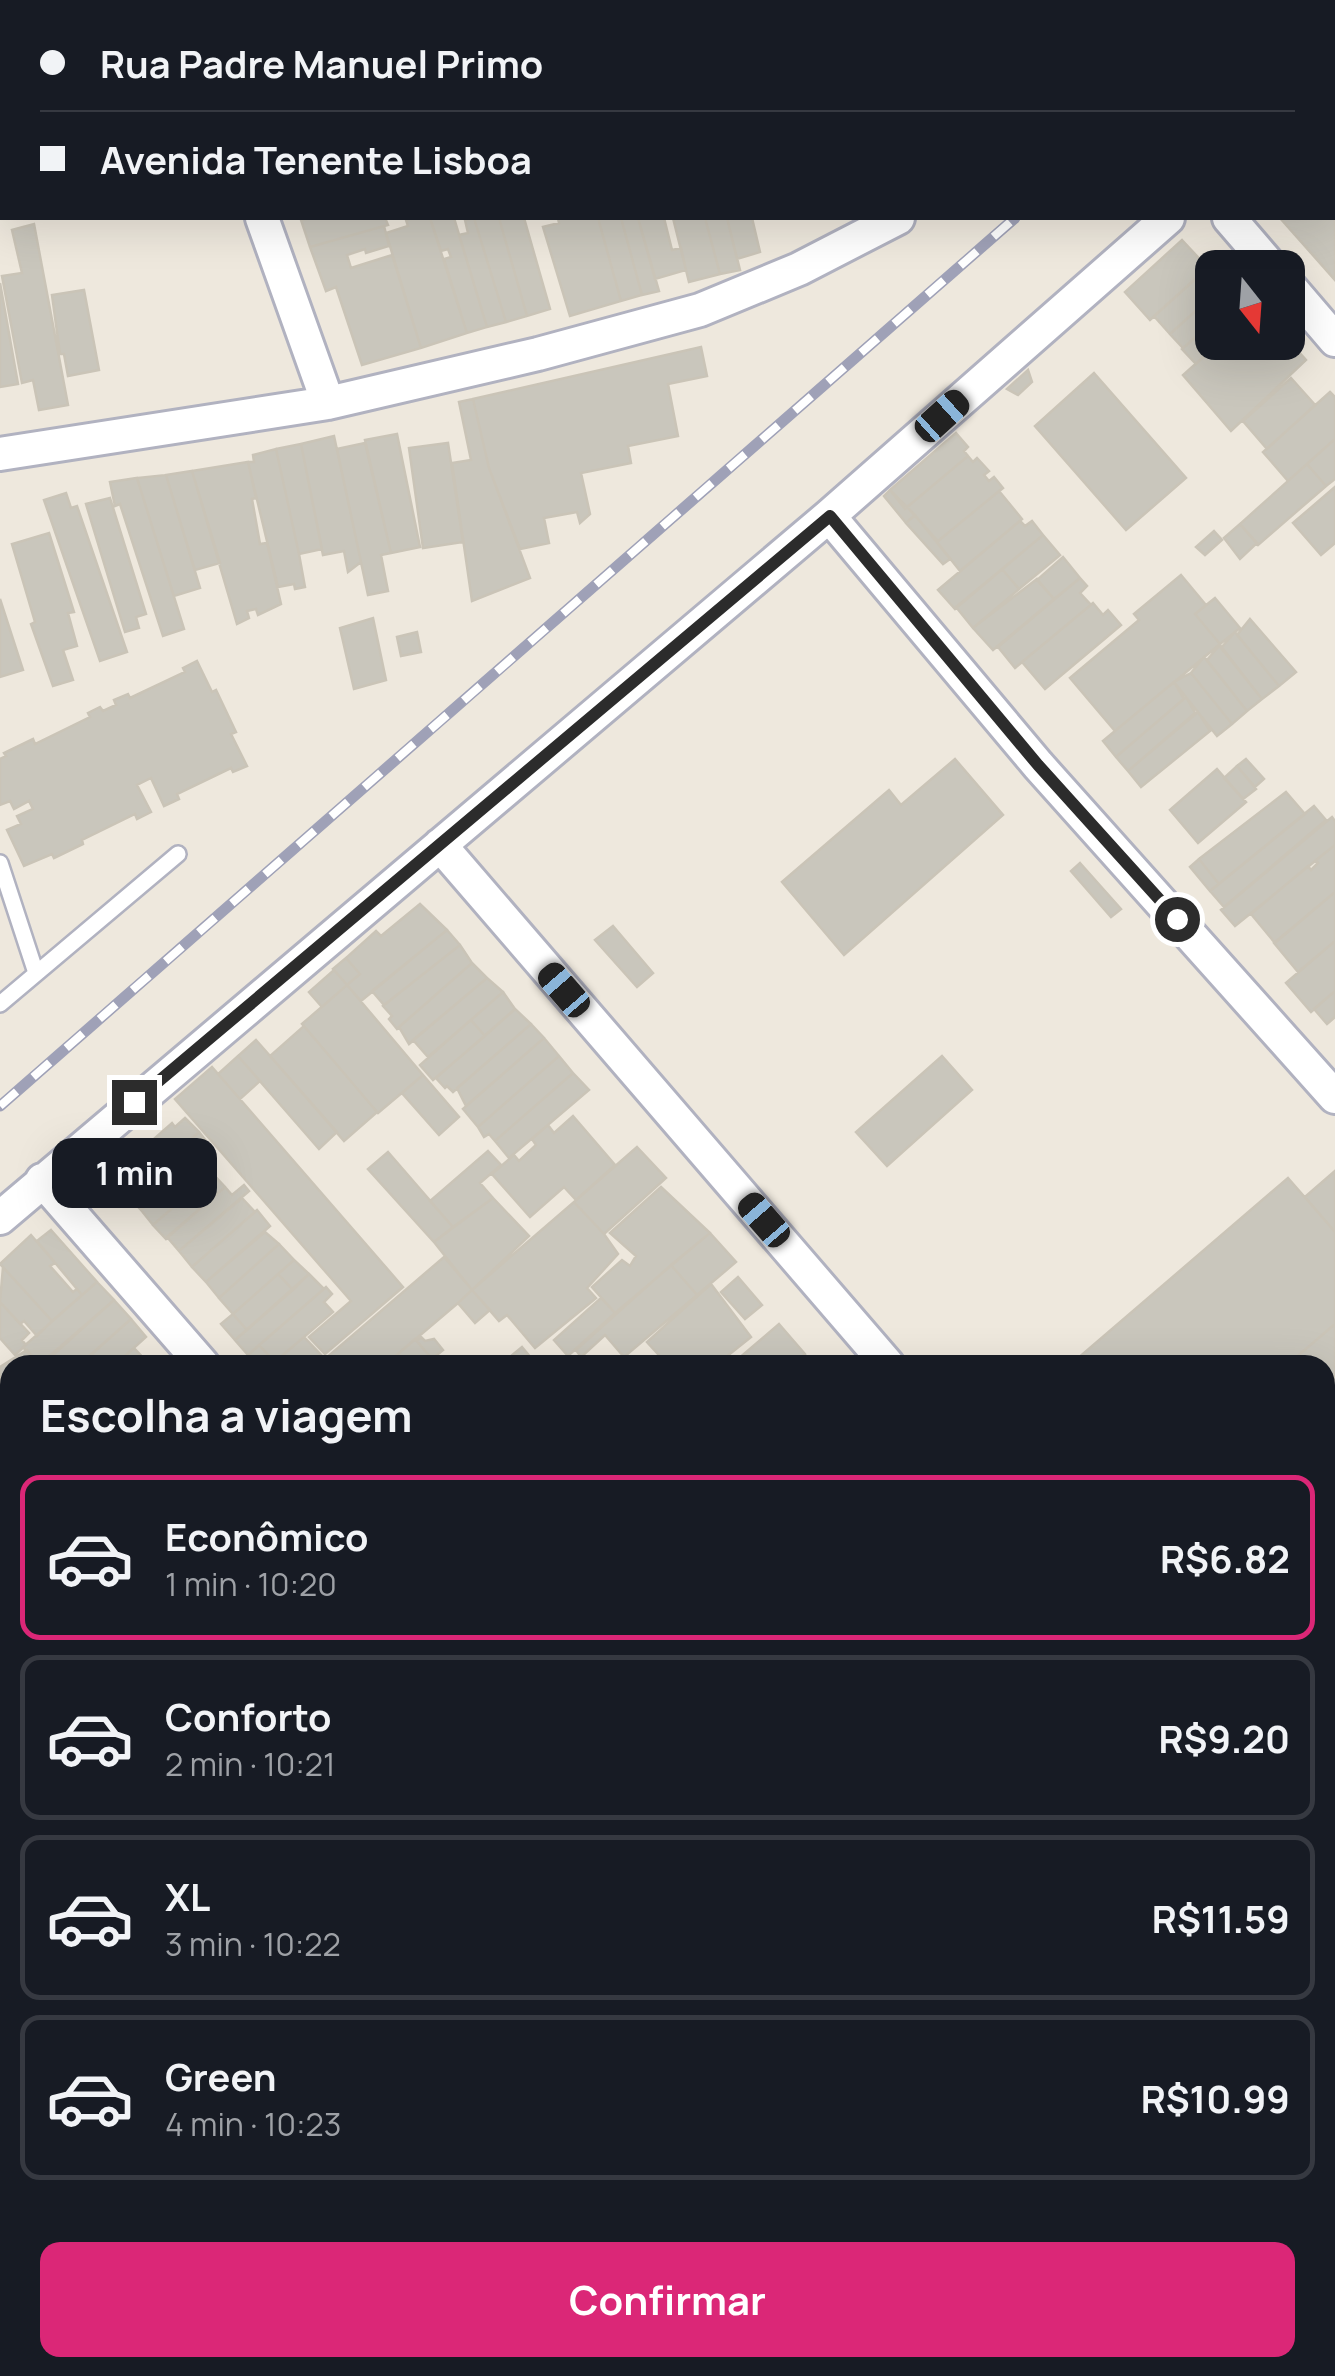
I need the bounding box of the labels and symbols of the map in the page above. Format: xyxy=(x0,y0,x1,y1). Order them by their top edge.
north arrow xyxy=(1195,250,1305,360)
car xyxy=(910,385,974,447)
route start xyxy=(1155,897,1200,942)
car xyxy=(533,958,595,1022)
route end xyxy=(112,1080,157,1125)
callout: 1 min xyxy=(52,1137,216,1207)
car xyxy=(733,1188,795,1252)

